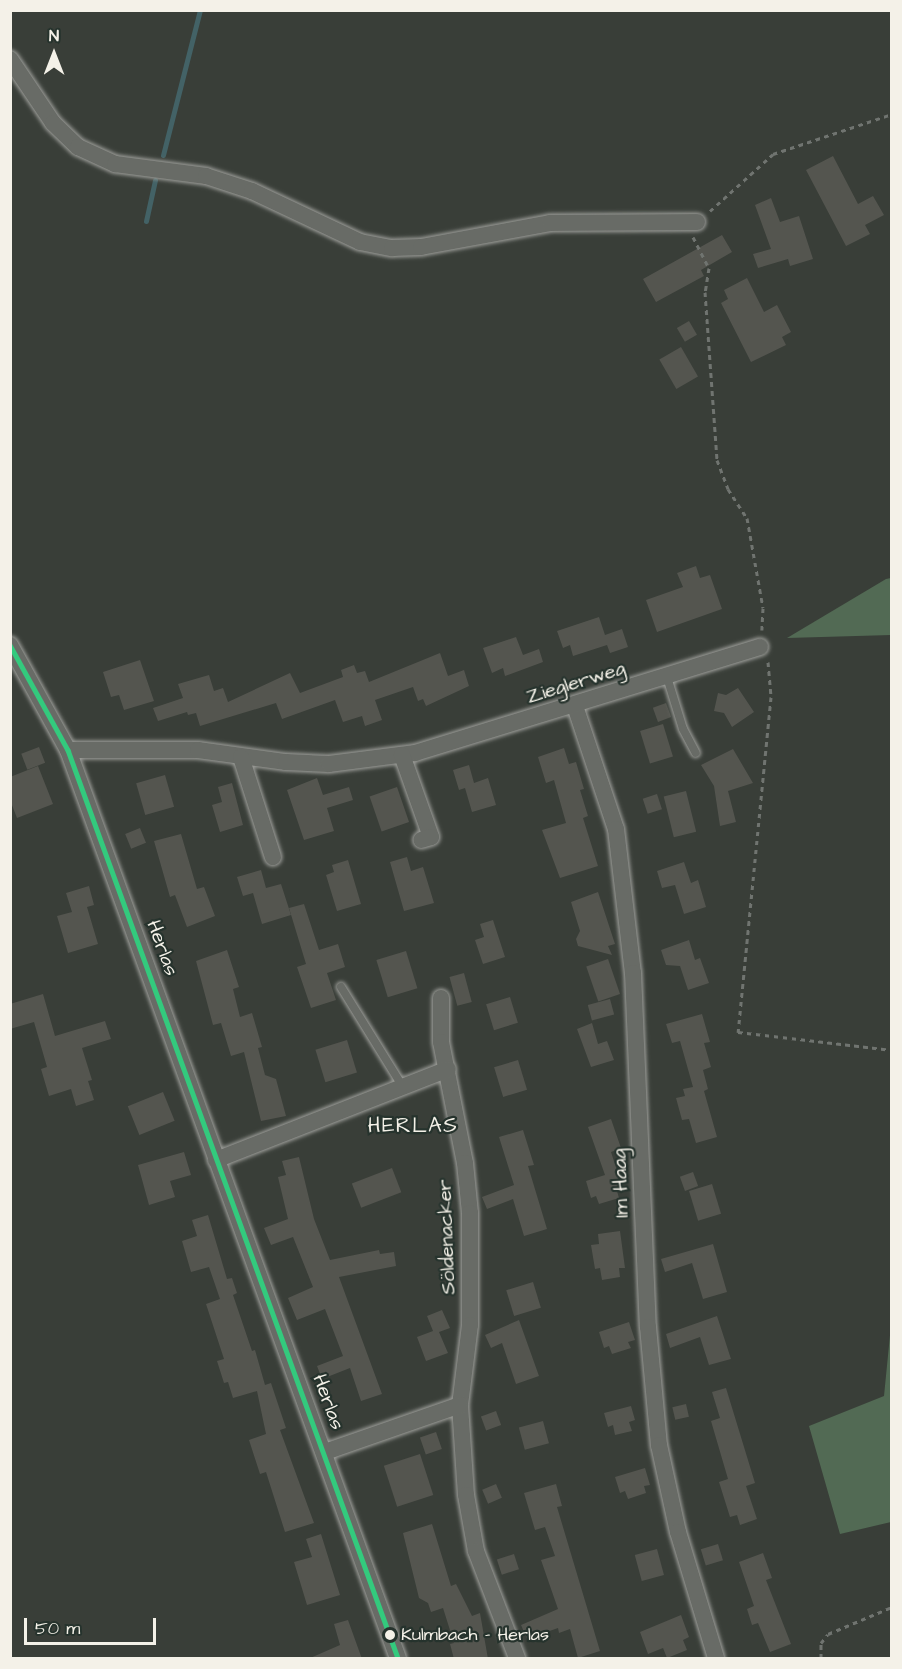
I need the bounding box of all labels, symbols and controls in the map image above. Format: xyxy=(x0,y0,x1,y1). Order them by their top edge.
north arrow xyxy=(24,24,84,84)
text: N xyxy=(49,25,59,47)
street label: Zieglerweg xyxy=(524,657,628,709)
street label: Herlas xyxy=(141,917,183,979)
district label: HERLAS xyxy=(368,1113,458,1139)
street label: Im Haag xyxy=(608,1148,634,1218)
street label: Söldenacker xyxy=(433,1179,461,1295)
street label: Herlas xyxy=(307,1371,349,1433)
scale bar xyxy=(27,1606,159,1644)
text: 50 m xyxy=(35,1616,80,1641)
place label: Kulmbach - Herlas xyxy=(401,1624,549,1646)
marker: Kulmbach - Herlas xyxy=(384,1629,396,1641)

